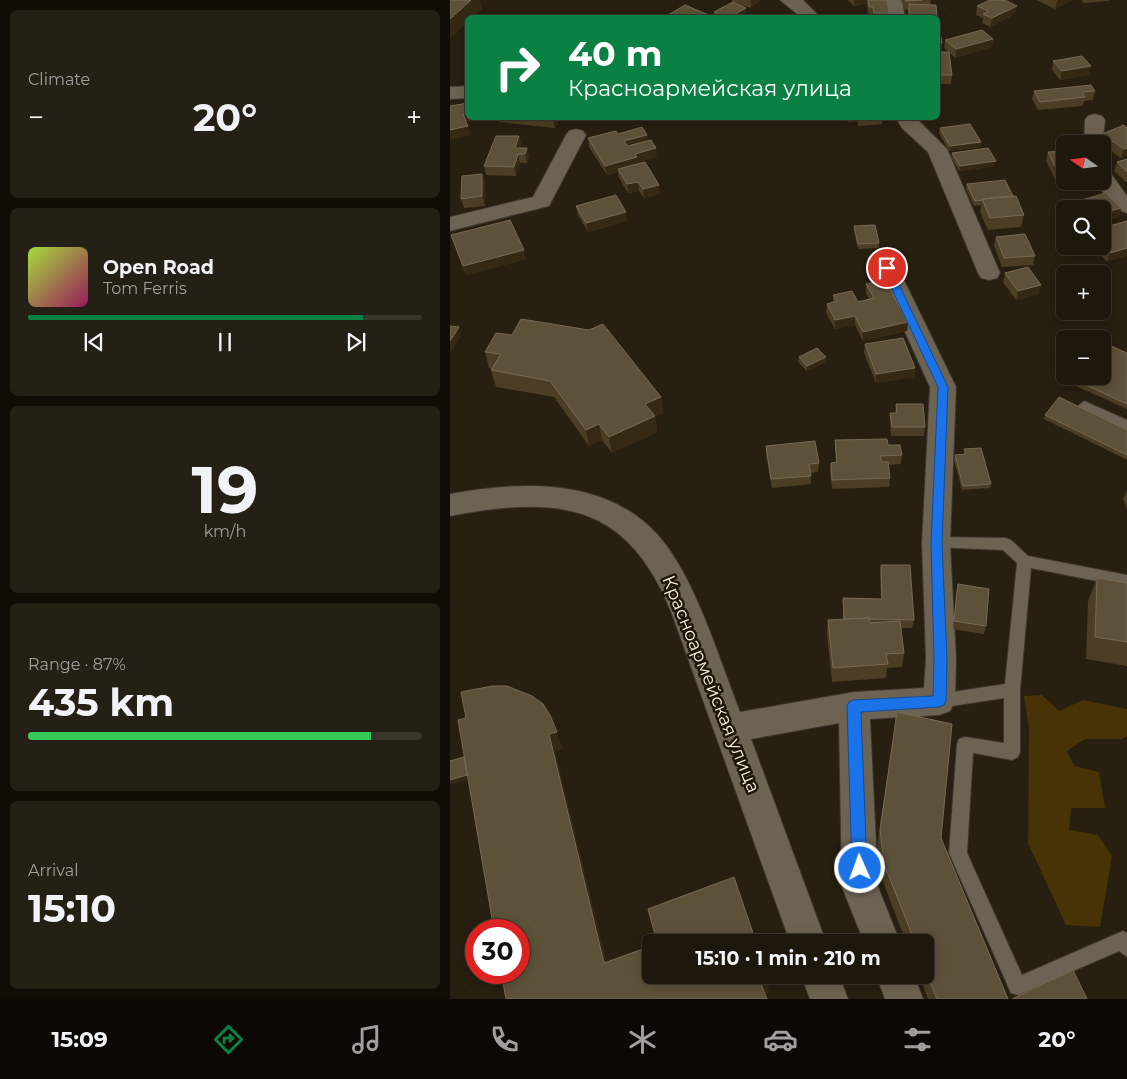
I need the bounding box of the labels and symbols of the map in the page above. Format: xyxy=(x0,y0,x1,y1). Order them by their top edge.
north arrow xyxy=(1056,135,1111,190)
pin xyxy=(866,247,908,289)
street label: Красноармейская улица xyxy=(657,572,765,796)
position arrow xyxy=(833,841,885,893)
speed limit sign: 30 xyxy=(465,919,530,984)

